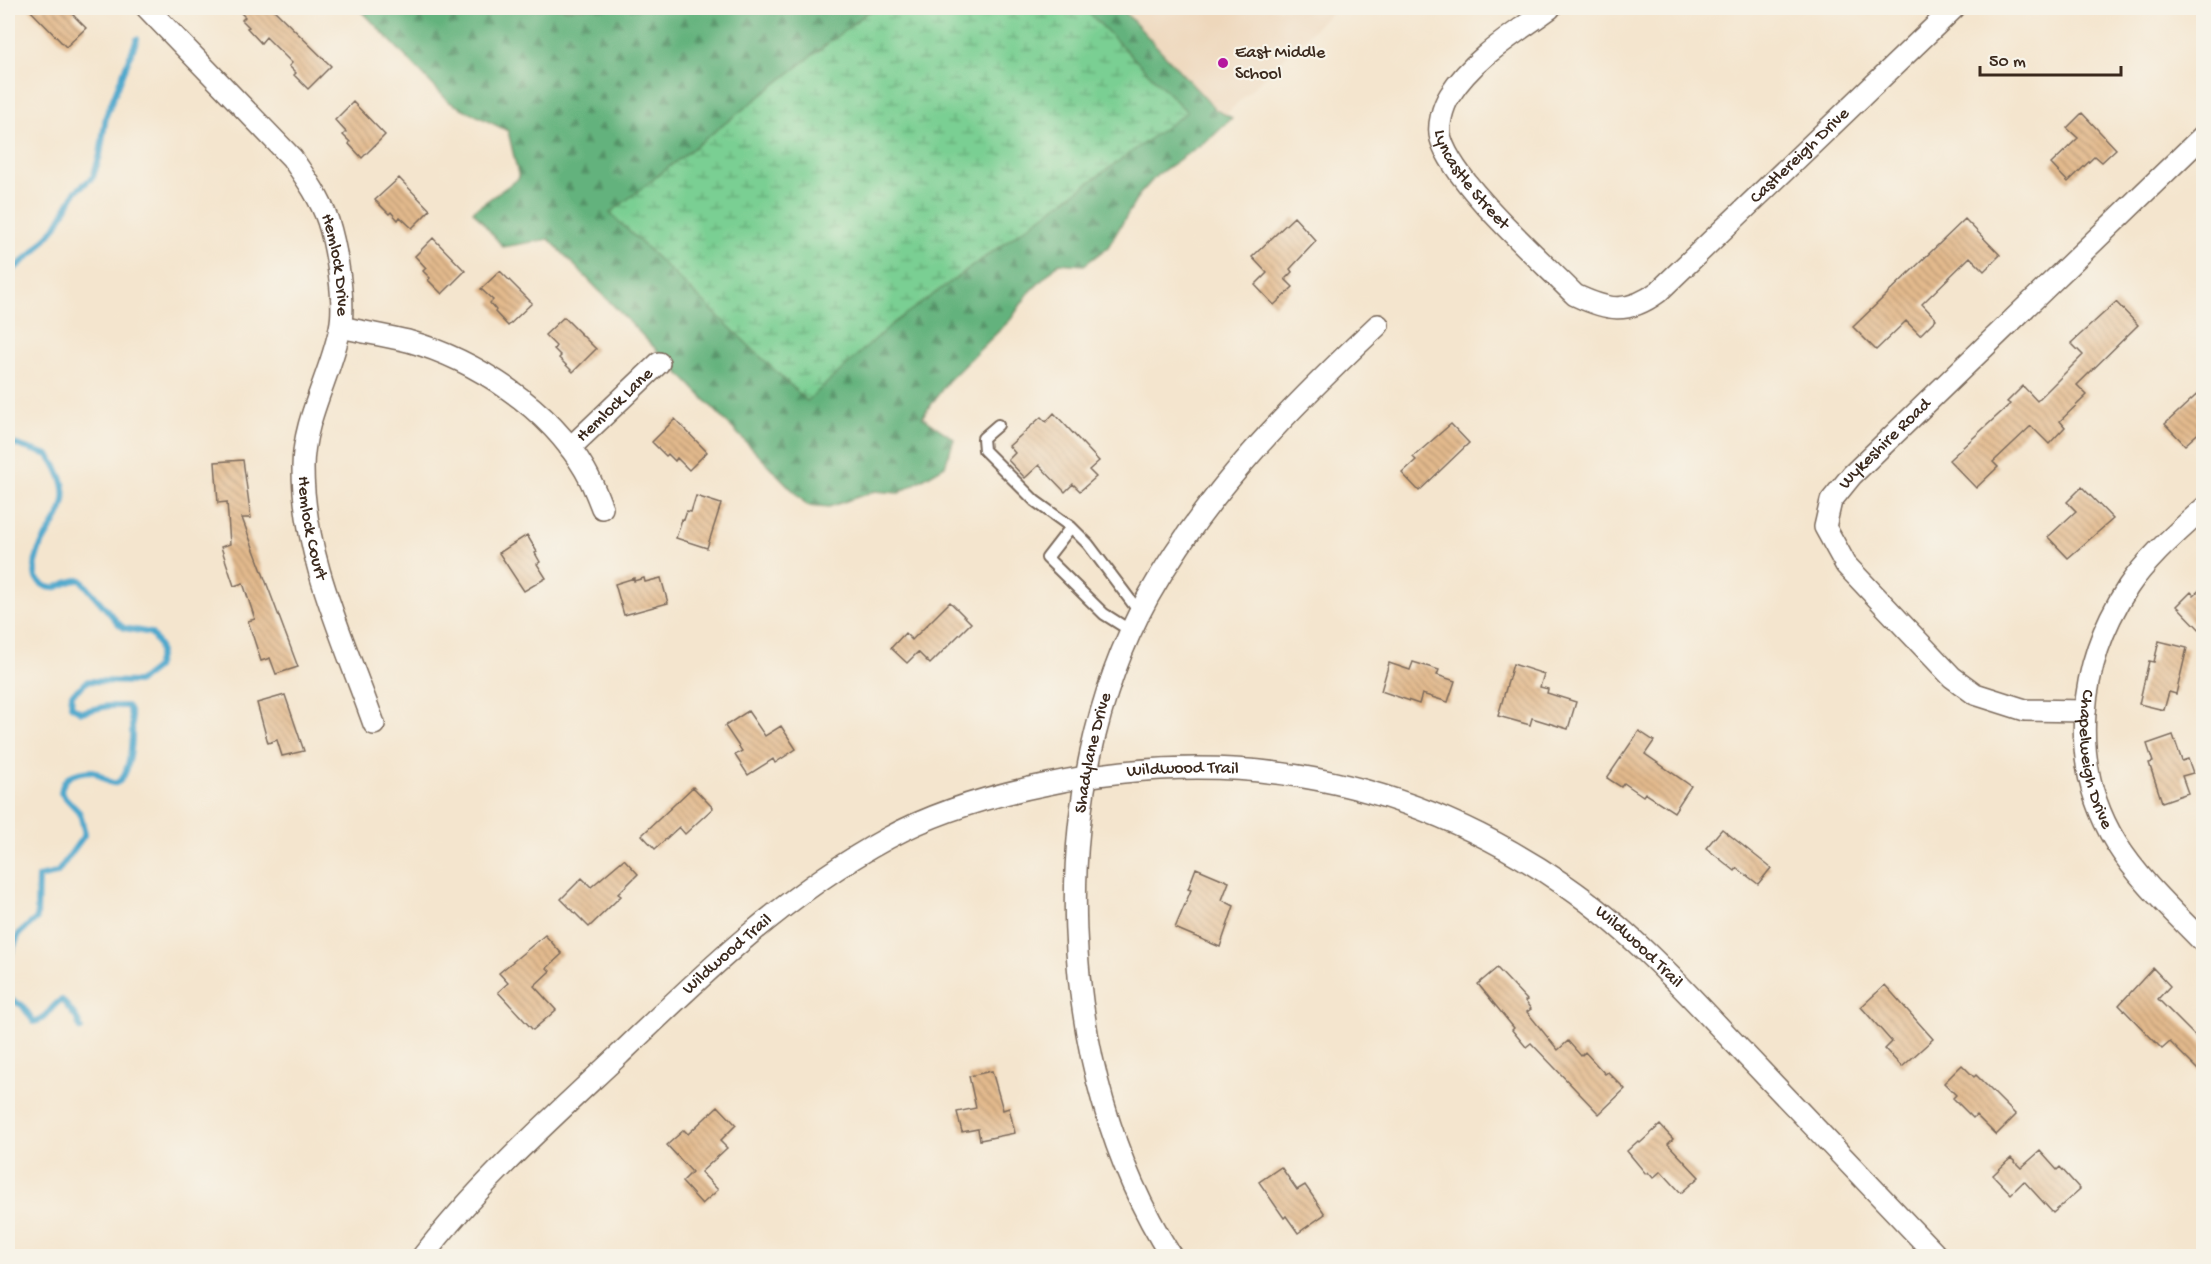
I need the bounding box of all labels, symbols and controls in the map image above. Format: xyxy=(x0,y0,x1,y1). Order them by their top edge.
scale bar xyxy=(1980,39,2121,77)
place label: East Middle School xyxy=(1235,43,1326,85)
text: 50 m xyxy=(1989,52,2026,73)
marker: East Middle School xyxy=(1216,56,1230,70)
street label: Castlereigh Drive xyxy=(1746,103,1855,208)
street label: Lyncastle Street xyxy=(1429,129,1515,236)
street label: Hemlock Drive xyxy=(316,211,352,317)
street label: Hemlock Lane xyxy=(572,363,658,447)
street label: Wykeshire Road xyxy=(1834,393,1936,494)
street label: Hemlock Court xyxy=(293,476,332,584)
street label: Chapelweigh Drive xyxy=(2074,688,2117,833)
street label: Shadylane Drive xyxy=(1070,689,1117,814)
street label: Wildwood Trail xyxy=(1126,758,1239,782)
street label: Wildwood Trail xyxy=(1591,901,1687,993)
street label: Wildwood Trail xyxy=(678,909,777,999)

